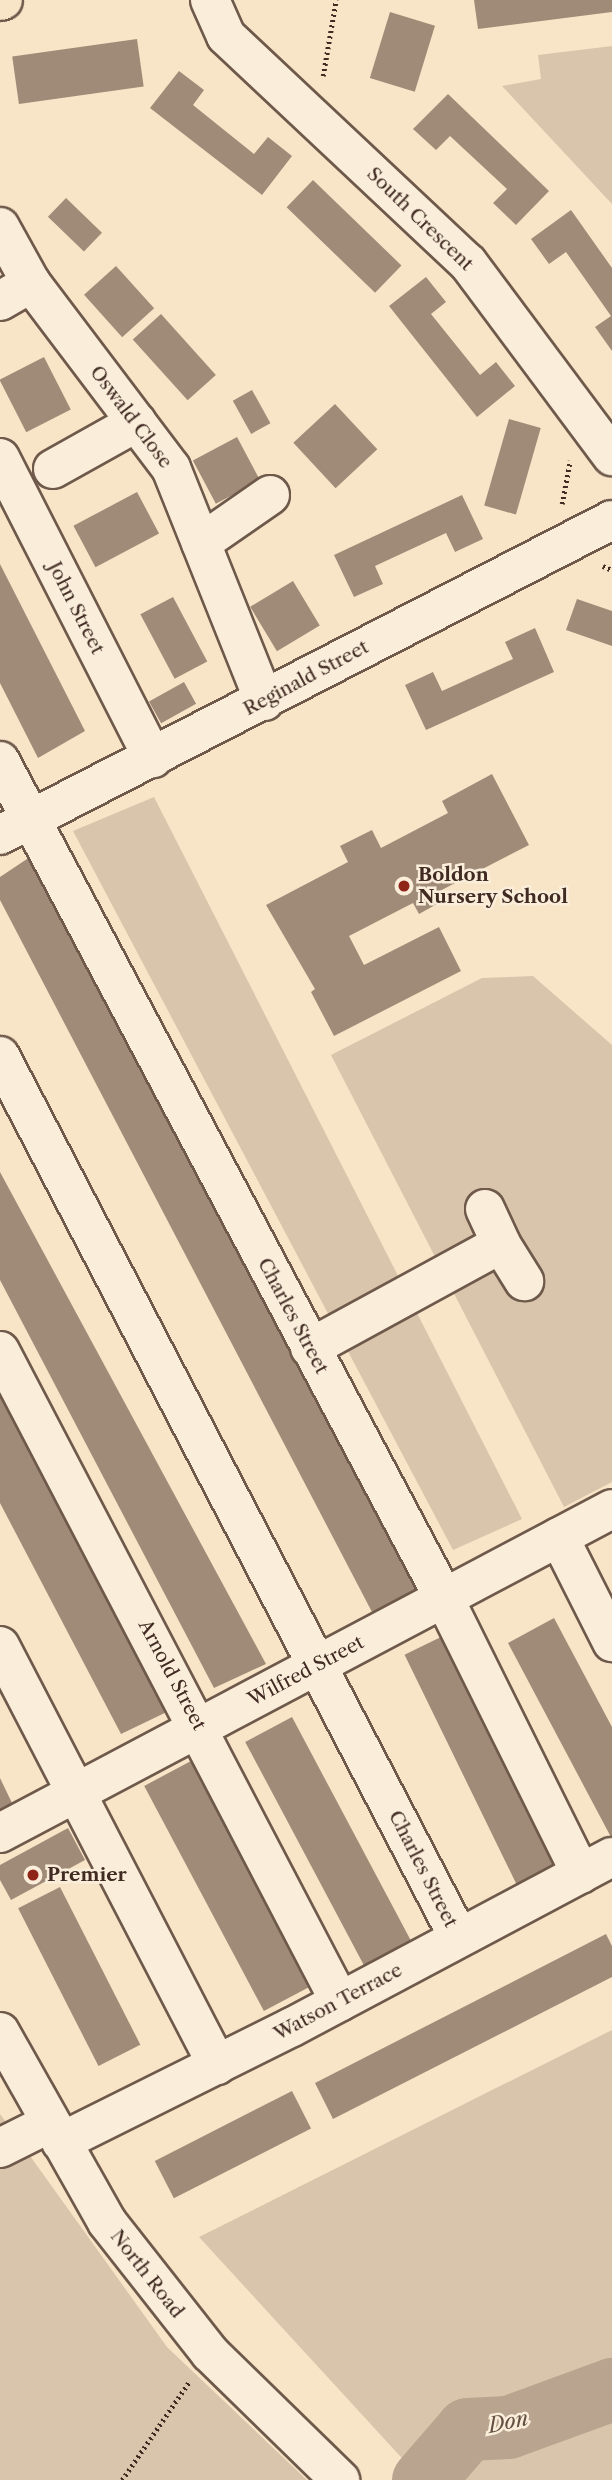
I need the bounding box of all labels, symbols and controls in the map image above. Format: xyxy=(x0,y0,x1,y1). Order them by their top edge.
street label: South Crescent xyxy=(362,163,478,275)
street label: Oswald Close xyxy=(85,361,177,473)
street label: John Street xyxy=(43,558,109,658)
street label: Reginald Street xyxy=(240,635,372,721)
place label: Boldon Nursery School xyxy=(418,864,568,908)
marker: Boldon Nursery School xyxy=(396,878,412,894)
street label: Charles Street xyxy=(253,1254,333,1378)
street label: Arnold Street xyxy=(133,1616,211,1734)
street label: Wilfred Street xyxy=(244,1631,368,1711)
street label: Charles Street xyxy=(384,1807,462,1931)
place label: Premier xyxy=(47,1864,127,1886)
marker: Premier xyxy=(25,1867,41,1883)
street label: Watson Terrace xyxy=(270,1959,406,2045)
street label: North Road xyxy=(106,2225,188,2323)
water label: Don xyxy=(486,2405,530,2439)

